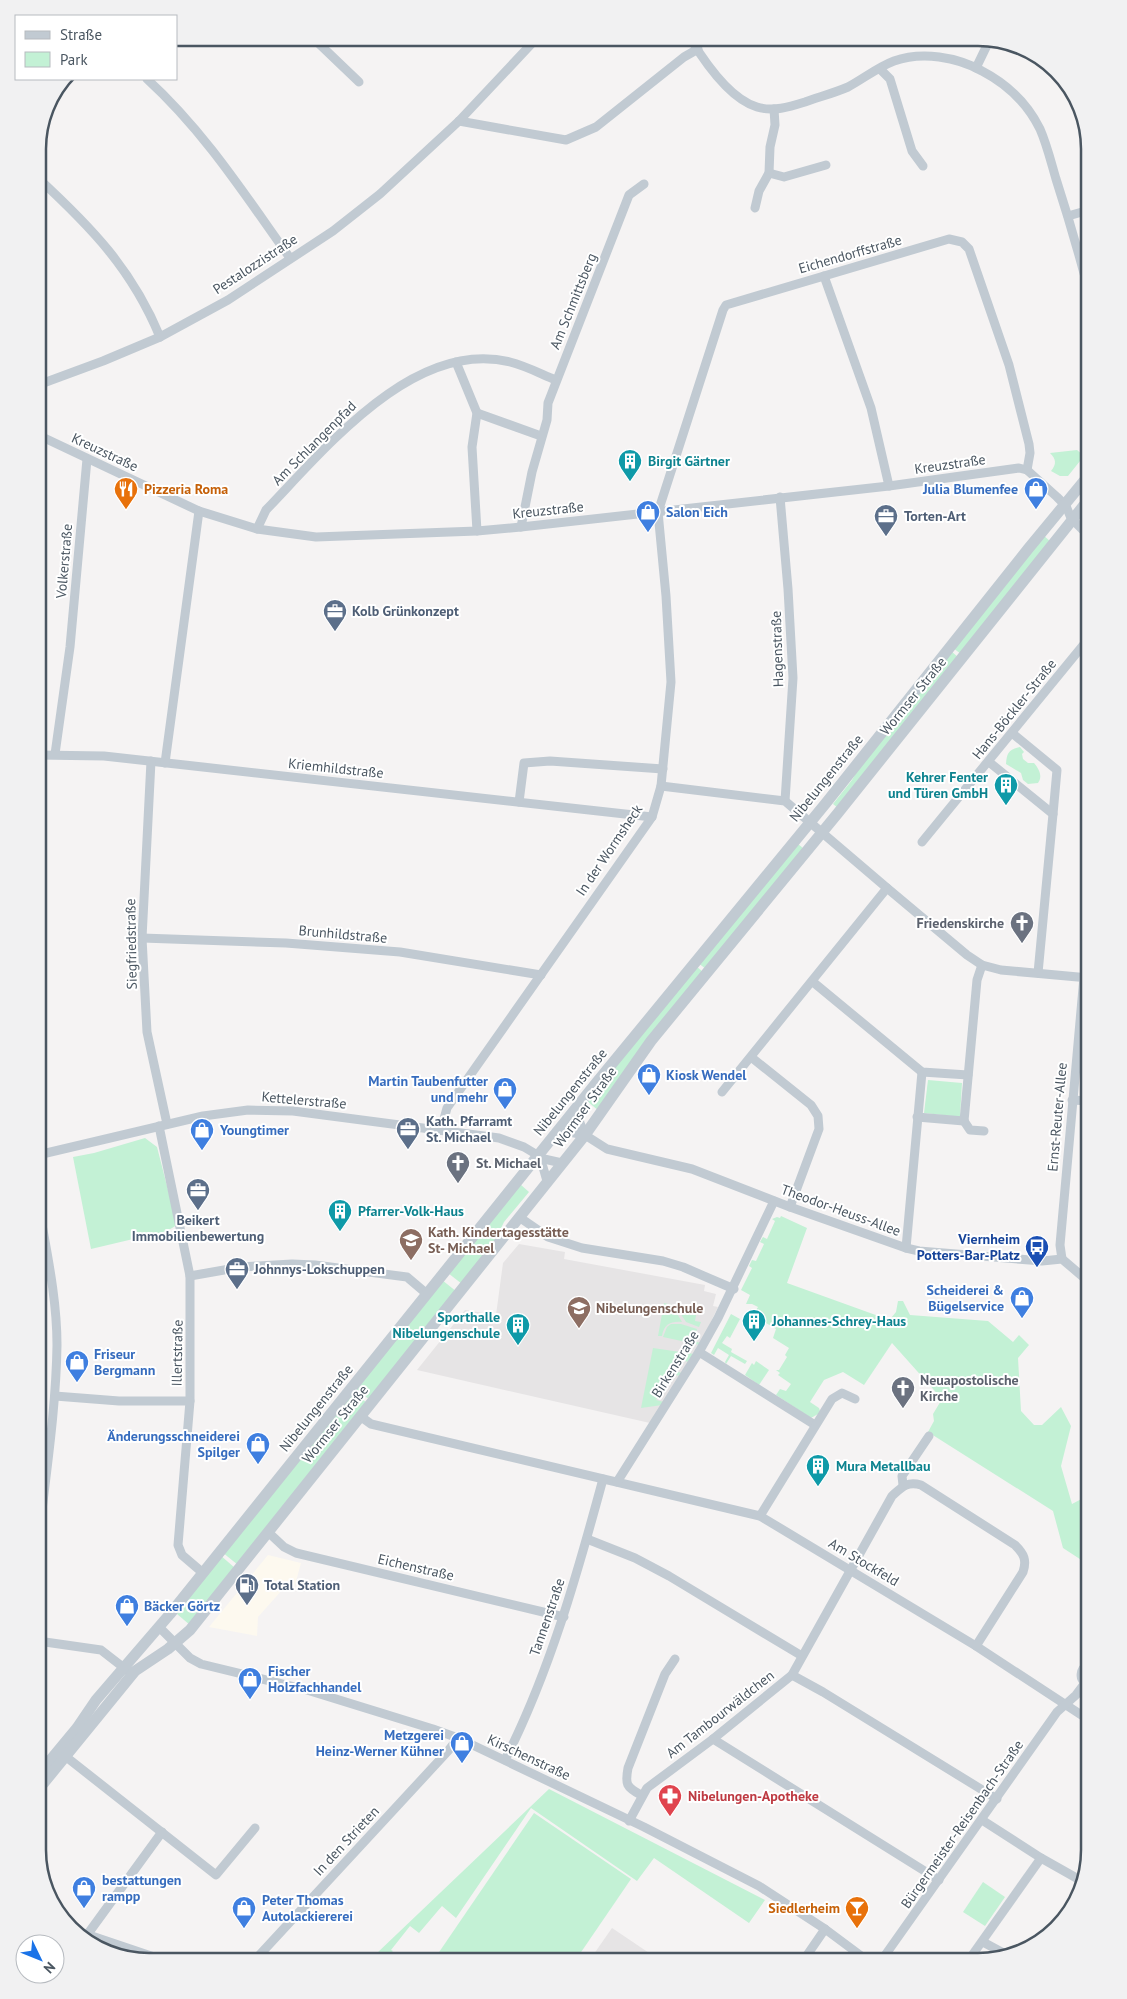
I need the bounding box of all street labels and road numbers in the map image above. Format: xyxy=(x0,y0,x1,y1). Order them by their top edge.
street label: Pestalozzistraße xyxy=(209,230,301,298)
street label: Eichendorffstraße xyxy=(796,231,904,277)
street label: Am Schmittsberg xyxy=(546,250,600,352)
street label: Am Schlangenpfad xyxy=(268,397,360,489)
street label: Kreuzstraße xyxy=(69,429,141,475)
street label: Kreuzstraße xyxy=(913,450,987,478)
street label: Kreuzstraße xyxy=(511,497,585,523)
street label: Volkerstraße xyxy=(52,523,76,600)
street label: Hagenstraße xyxy=(767,611,787,687)
street label: Wormser Straße xyxy=(876,653,950,739)
street label: Hans-Böckler-Straße xyxy=(968,655,1060,763)
street label: Nibelungenstraße xyxy=(785,731,867,825)
street label: Kriemhildstraße xyxy=(287,754,385,782)
street label: In der Wormsheck xyxy=(572,801,646,899)
street label: Siegfriedstraße xyxy=(121,898,141,990)
street label: Brunhildstraße xyxy=(298,921,388,947)
street label: Nibelungenstraße xyxy=(529,1045,611,1139)
street label: Ernst-Reuter-Allee xyxy=(1043,1062,1071,1172)
street label: Wormser Straße xyxy=(550,1063,620,1151)
street label: Kettelerstraße xyxy=(261,1087,347,1113)
street label: Theodor-Heuss-Allee xyxy=(779,1180,903,1240)
street label: Illertstraße xyxy=(167,1319,187,1387)
street label: Birkenstraße xyxy=(647,1327,703,1401)
street label: Nibelungenstraße xyxy=(275,1361,357,1455)
street label: Wormser Straße xyxy=(298,1381,372,1467)
street label: Am Stockfeld xyxy=(826,1534,902,1590)
street label: Eichenstraße xyxy=(376,1549,456,1585)
street label: Tannenstraße xyxy=(525,1576,569,1658)
street label: Am Tambourwäldchen xyxy=(662,1666,778,1762)
street label: Kirschenstraße xyxy=(485,1730,573,1784)
street label: Bürgermeister-Reisenbach-Straße xyxy=(897,1736,1027,1912)
street label: In den Strieten xyxy=(309,1802,383,1880)

